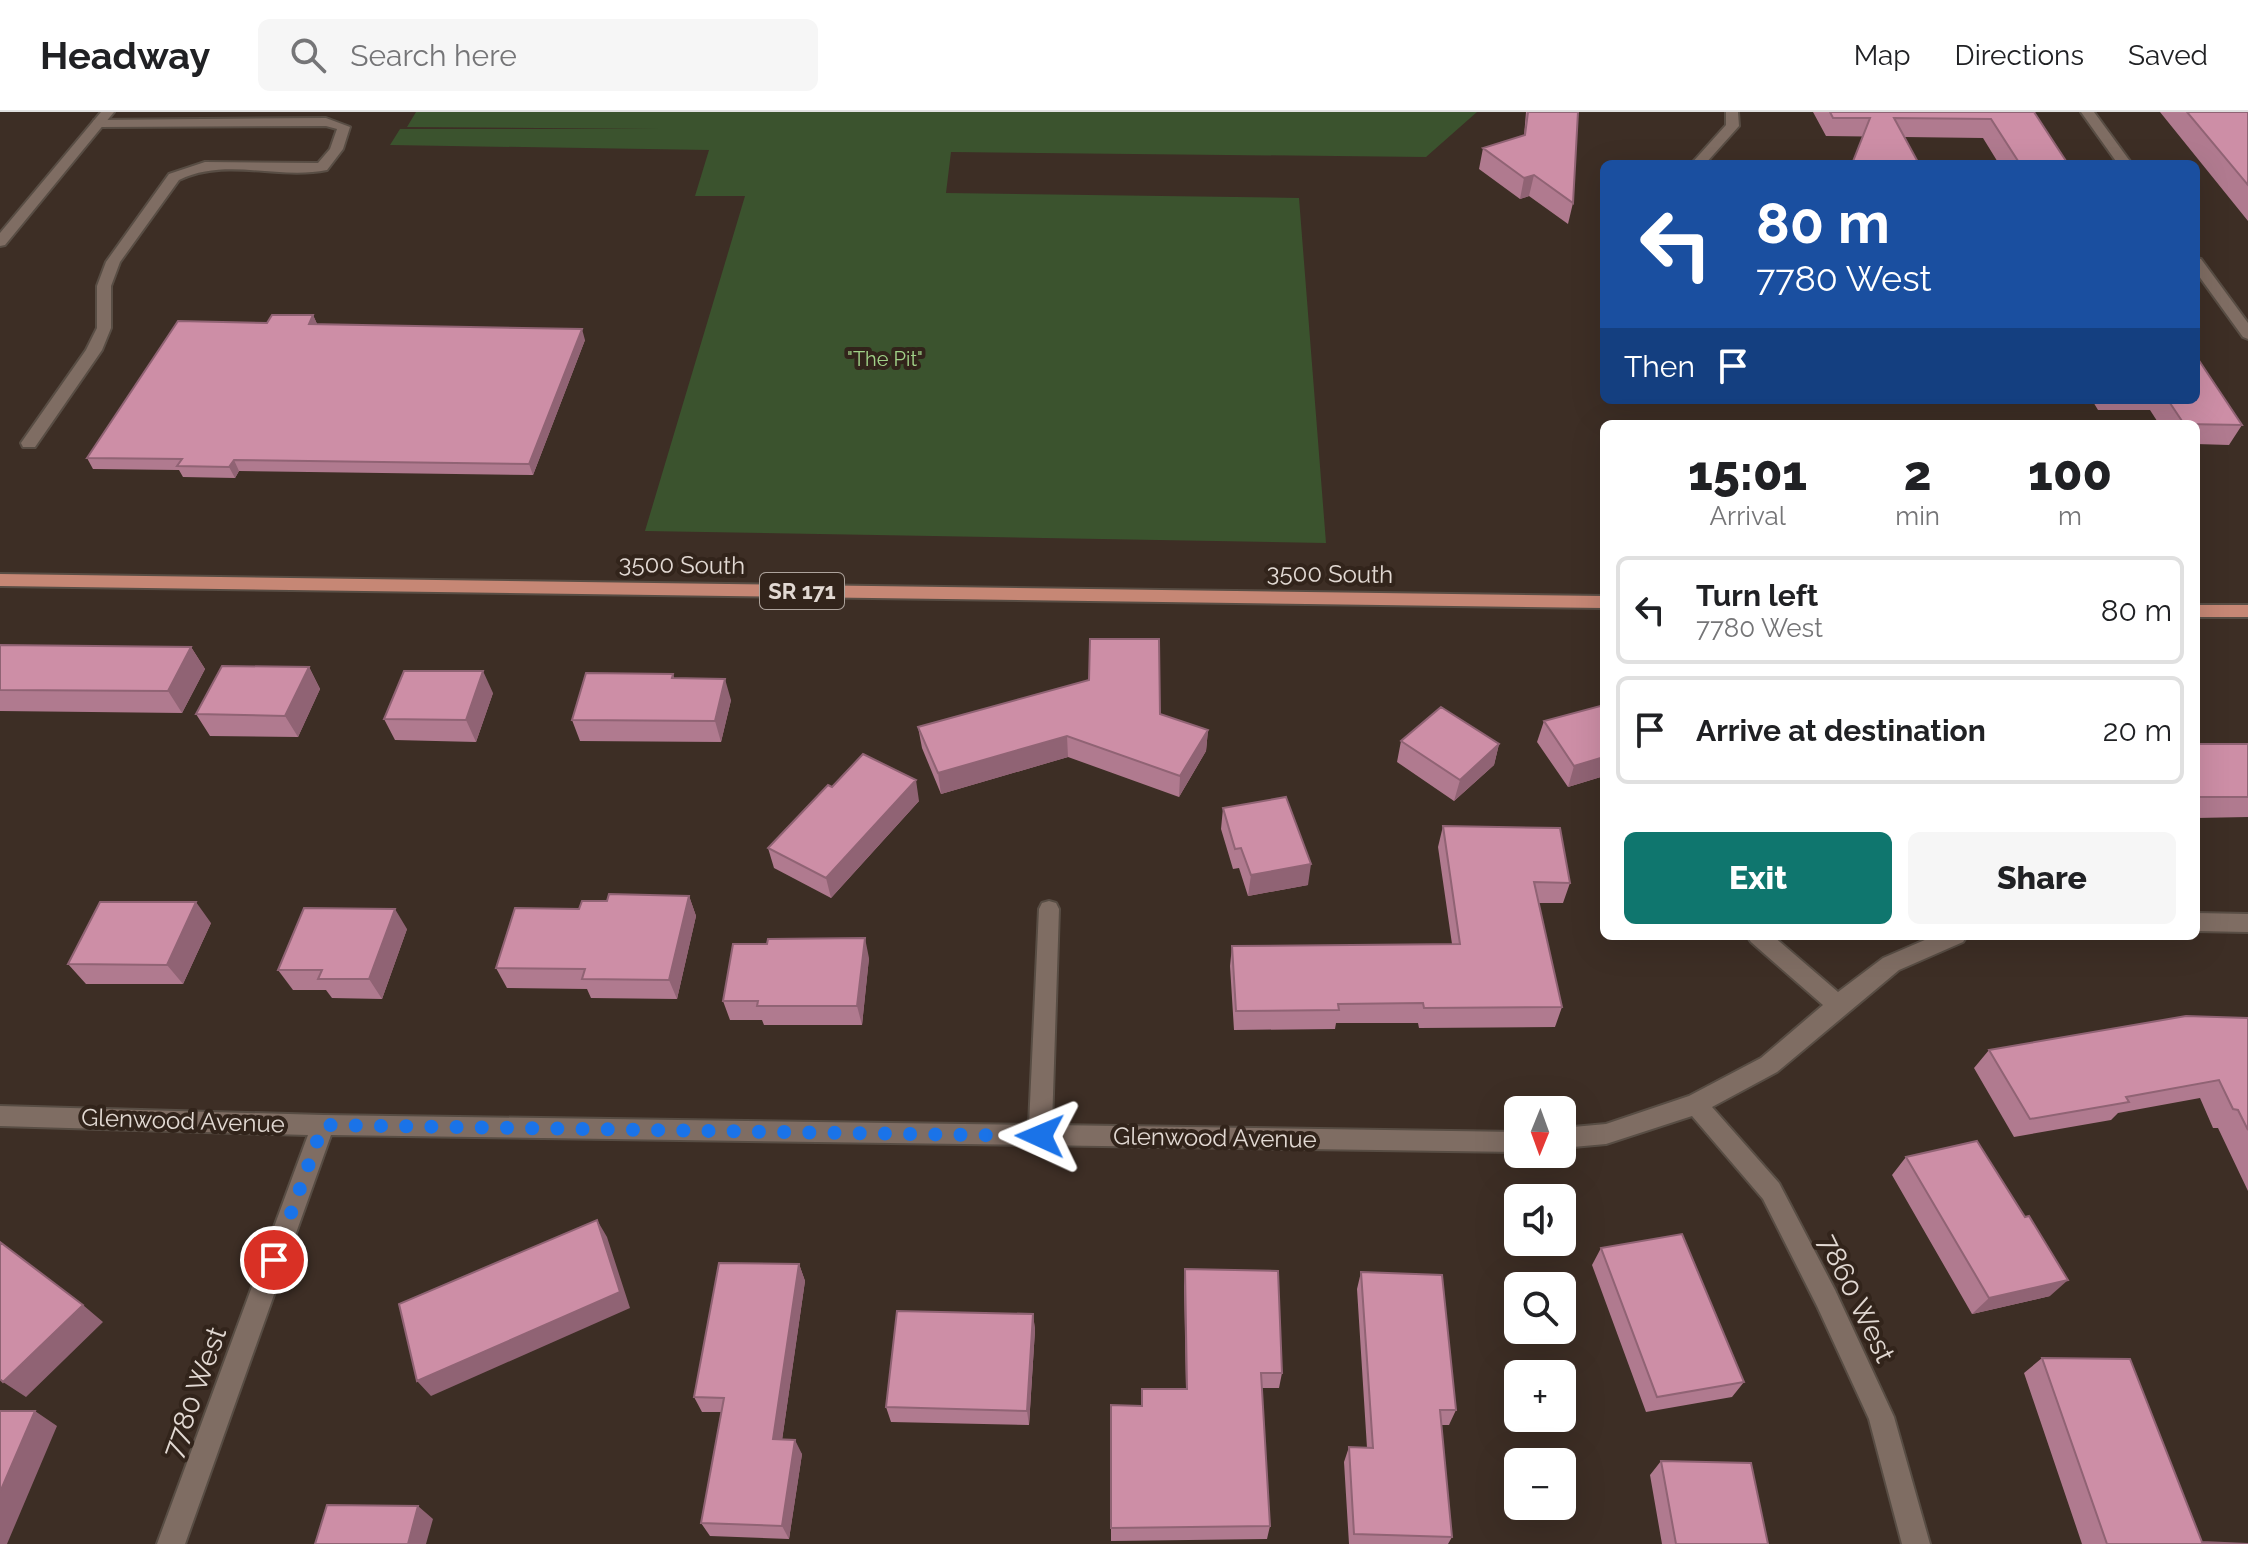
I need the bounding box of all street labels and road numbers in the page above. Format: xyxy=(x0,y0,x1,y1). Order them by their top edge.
street label: 3500 South xyxy=(618,549,746,580)
street label: 3500 South xyxy=(1266,558,1394,589)
road number: SR 171 xyxy=(760,573,844,609)
street label: Glenwood Avenue xyxy=(81,1102,285,1139)
street label: Glenwood Avenue xyxy=(1113,1121,1317,1154)
street label: 7860 West xyxy=(1811,1229,1902,1368)
street label: 7780 West xyxy=(156,1322,234,1462)

